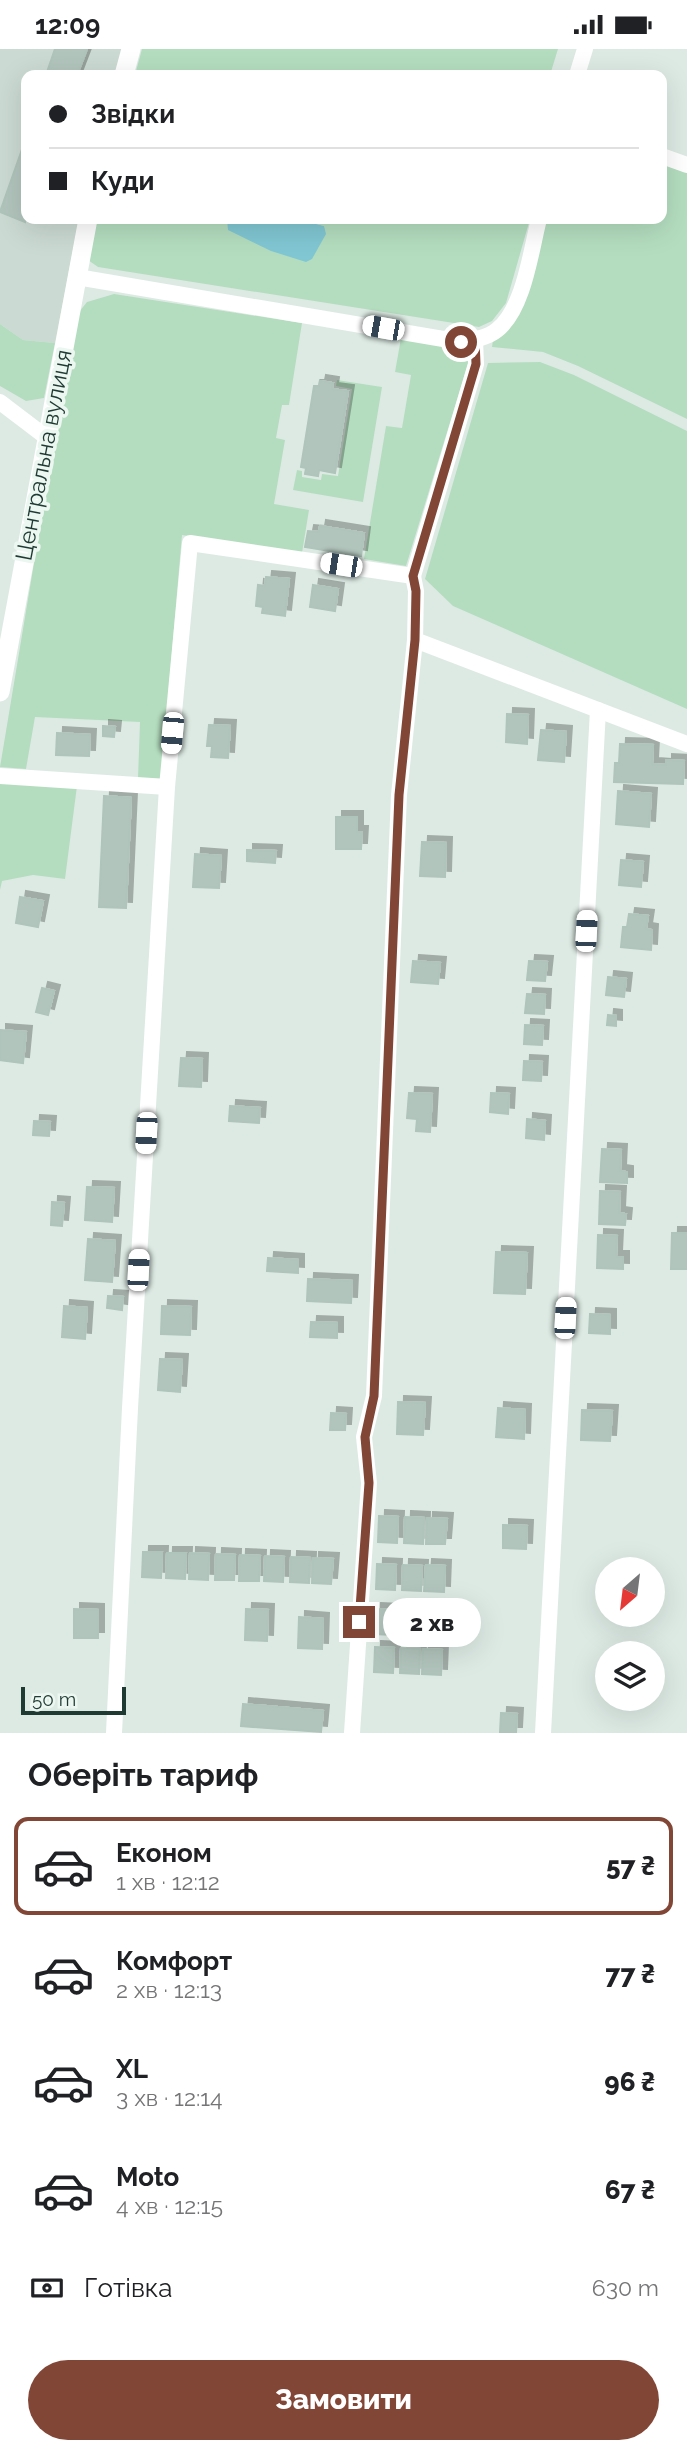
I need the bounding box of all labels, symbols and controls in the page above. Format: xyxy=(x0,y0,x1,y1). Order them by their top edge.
text: 12:09 xyxy=(35,10,100,40)
text: Звідки xyxy=(91,99,175,129)
text: Куди xyxy=(91,166,155,196)
car xyxy=(361,314,406,342)
route start xyxy=(445,326,477,358)
street label: Центральна вулиця xyxy=(9,347,77,563)
car xyxy=(319,551,364,579)
car xyxy=(160,711,185,755)
car xyxy=(575,909,598,953)
car xyxy=(135,1111,158,1155)
car xyxy=(127,1248,150,1292)
car xyxy=(554,1296,577,1340)
north arrow xyxy=(595,1557,665,1627)
map controls xyxy=(595,1557,665,1711)
callout: 2 хв xyxy=(384,1597,481,1647)
route end xyxy=(343,1606,375,1638)
text: 2 хв xyxy=(410,1609,454,1636)
button: layers xyxy=(595,1641,665,1711)
scale bar xyxy=(21,1684,126,1716)
text: 50 m xyxy=(32,1688,76,1710)
text: Оберіть тариф xyxy=(28,1756,258,1793)
icon: car xyxy=(32,1835,95,1898)
text: Економ xyxy=(116,1838,212,1868)
text: 57 ₴ xyxy=(606,1851,655,1881)
text: 1 хв · 12:12 xyxy=(116,1868,220,1895)
icon: car xyxy=(32,1943,95,2006)
text: Комфорт xyxy=(116,1946,232,1976)
text: 77 ₴ xyxy=(605,1959,655,1989)
text: 2 хв · 12:13 xyxy=(116,1976,222,2003)
icon: car xyxy=(32,2051,95,2114)
text: XL xyxy=(116,2054,148,2084)
text: 96 ₴ xyxy=(604,2067,655,2097)
text: 3 хв · 12:14 xyxy=(116,2084,223,2111)
icon: car xyxy=(32,2159,95,2222)
text: Moto xyxy=(116,2162,179,2192)
text: 67 ₴ xyxy=(605,2175,655,2205)
text: 4 хв · 12:15 xyxy=(116,2192,223,2219)
icon: cash xyxy=(28,2269,66,2307)
text: Готівка xyxy=(84,2273,173,2303)
text: 630 m xyxy=(592,2274,659,2301)
button: Замовити xyxy=(28,2360,659,2440)

